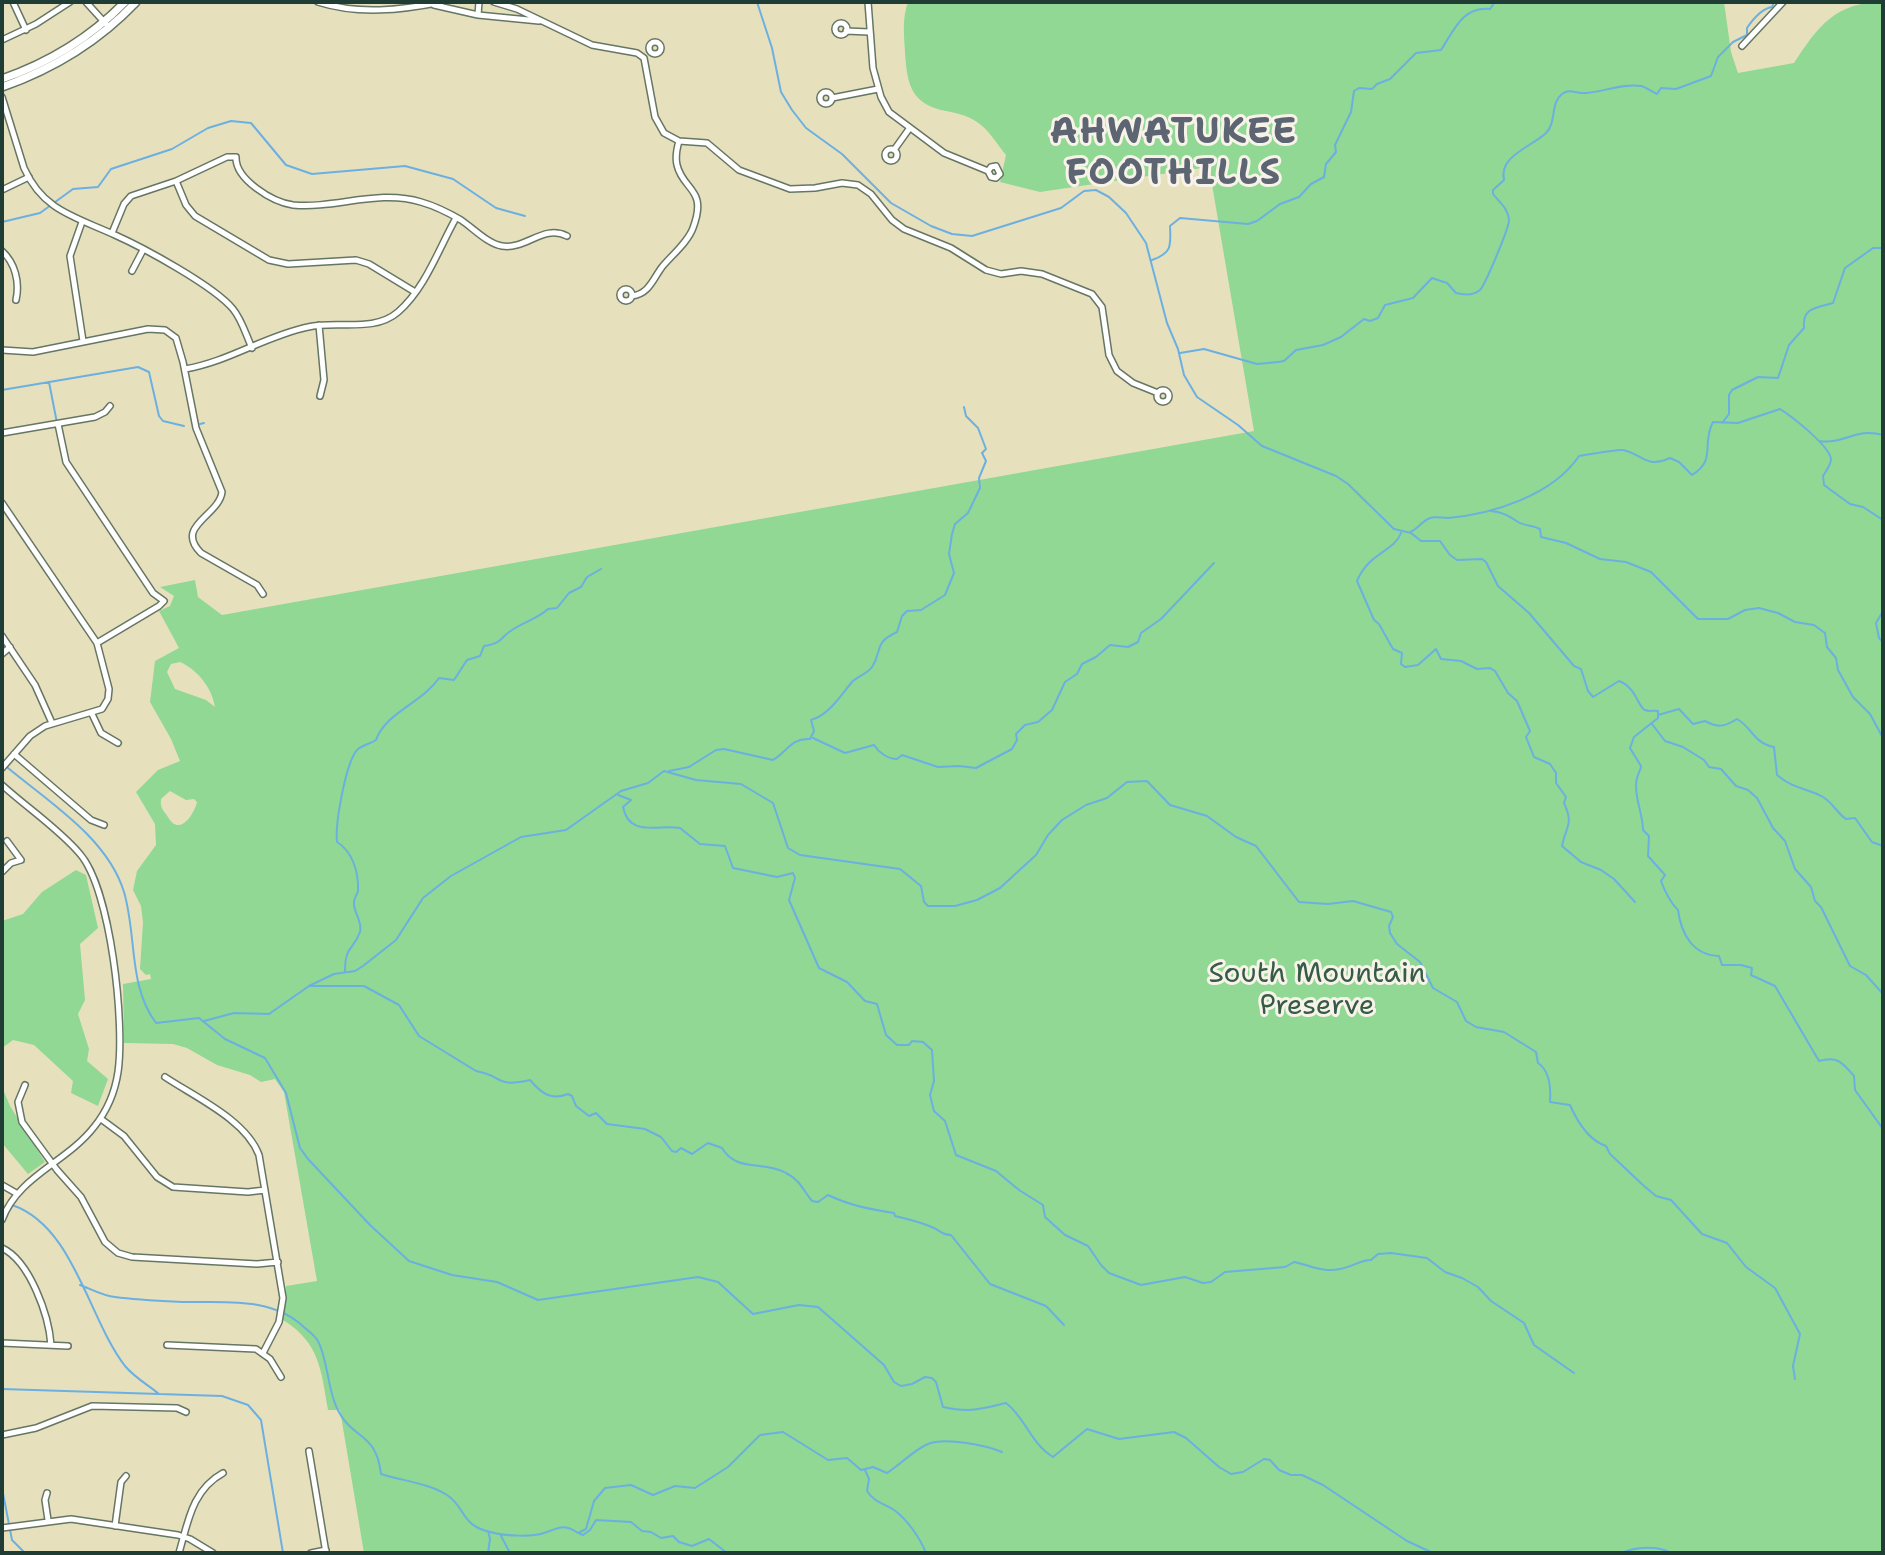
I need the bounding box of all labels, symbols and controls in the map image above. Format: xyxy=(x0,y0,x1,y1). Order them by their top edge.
district label: AHWATUKEE FOOTHILLS xyxy=(1050,112,1298,197)
park label: South Mountain Preserve xyxy=(1208,958,1426,1024)

